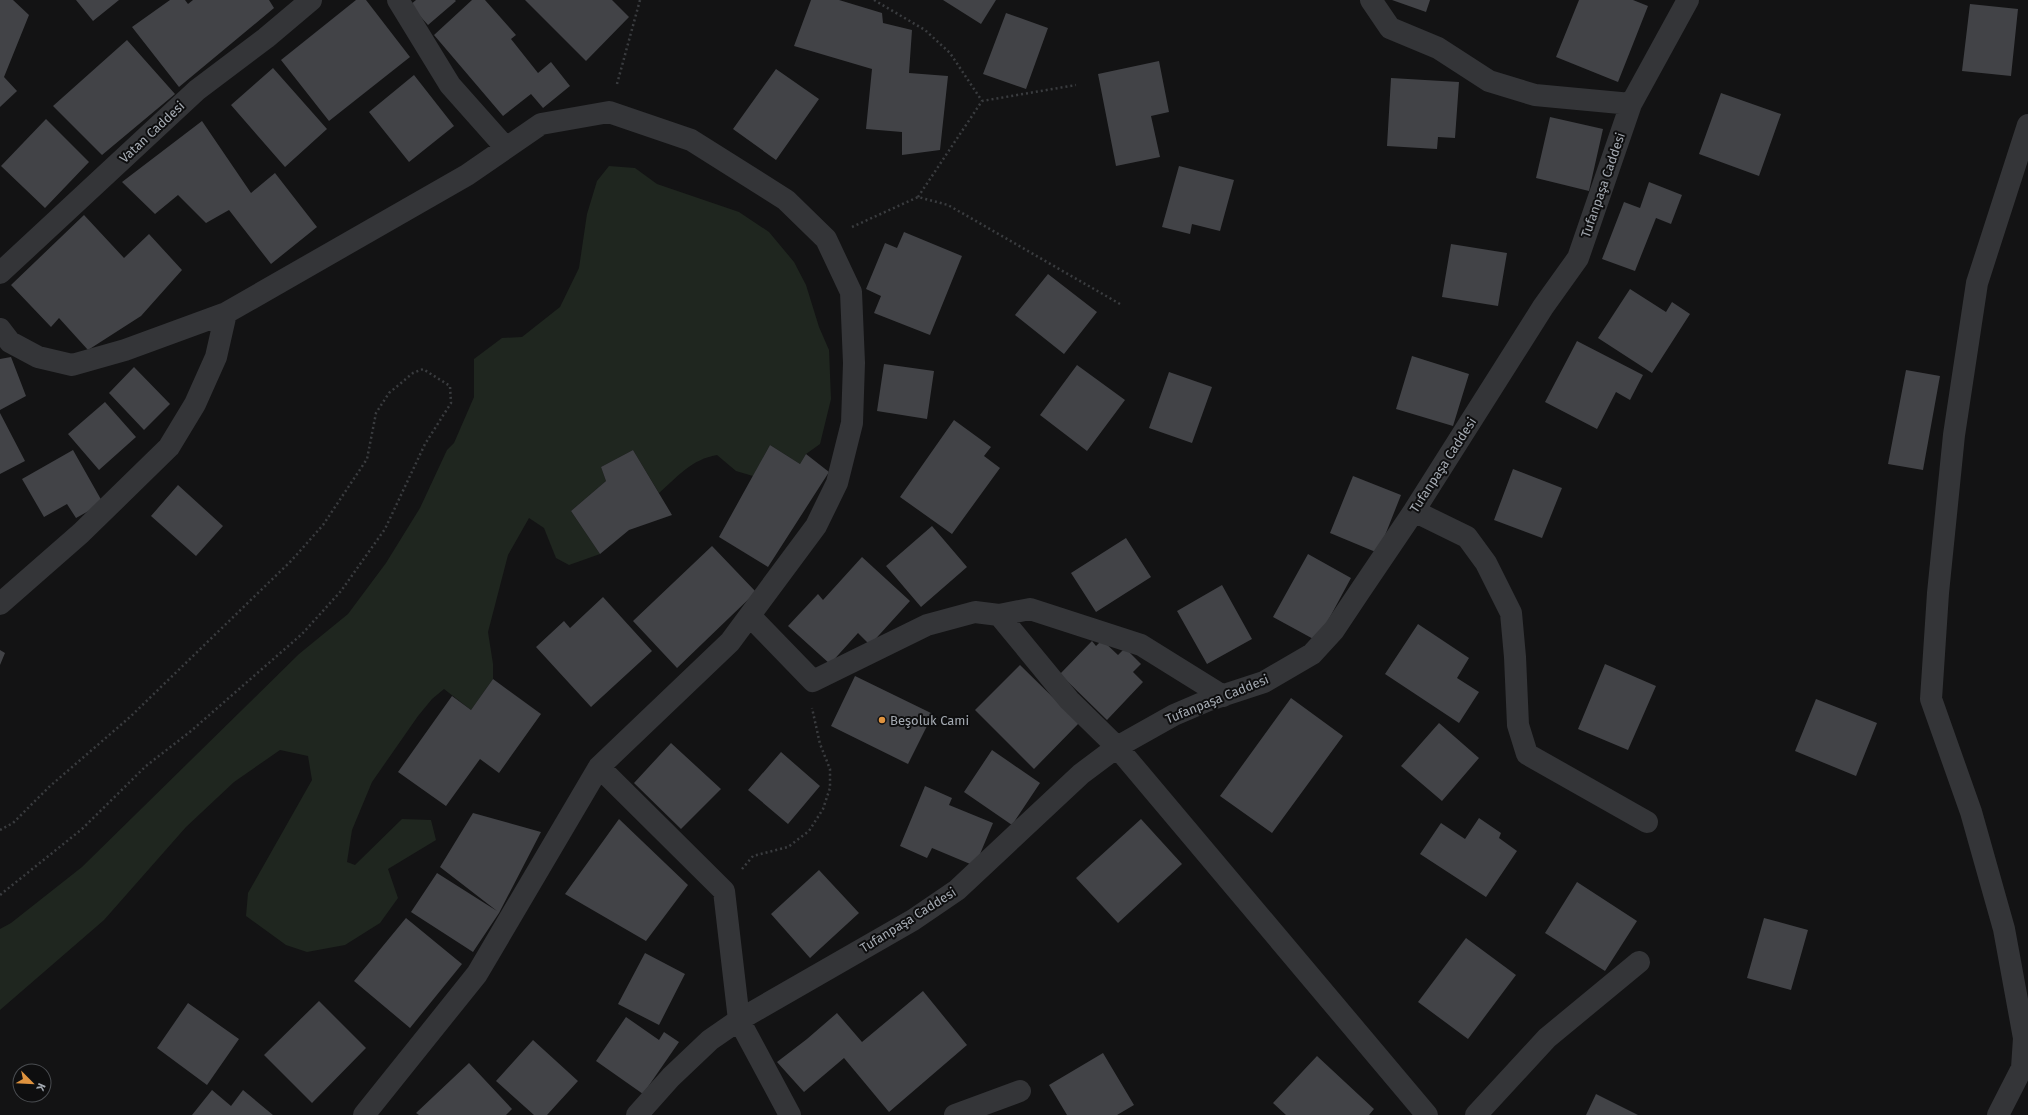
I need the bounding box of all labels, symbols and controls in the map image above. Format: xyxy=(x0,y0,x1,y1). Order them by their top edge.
street label: Vatan Caddesi xyxy=(116,98,188,166)
street label: Tufanpaşa Caddesi xyxy=(1578,130,1628,240)
street label: Tufanpaşa Caddesi xyxy=(1407,415,1479,515)
street label: Tufanpaşa Caddesi xyxy=(1163,671,1271,727)
place label: Beşoluk Cami xyxy=(890,713,969,728)
marker: Beşoluk Cami xyxy=(877,715,887,725)
street label: Tufanpaşa Caddesi xyxy=(857,884,959,956)
north arrow xyxy=(12,1063,52,1103)
text: K xyxy=(33,1081,48,1094)

